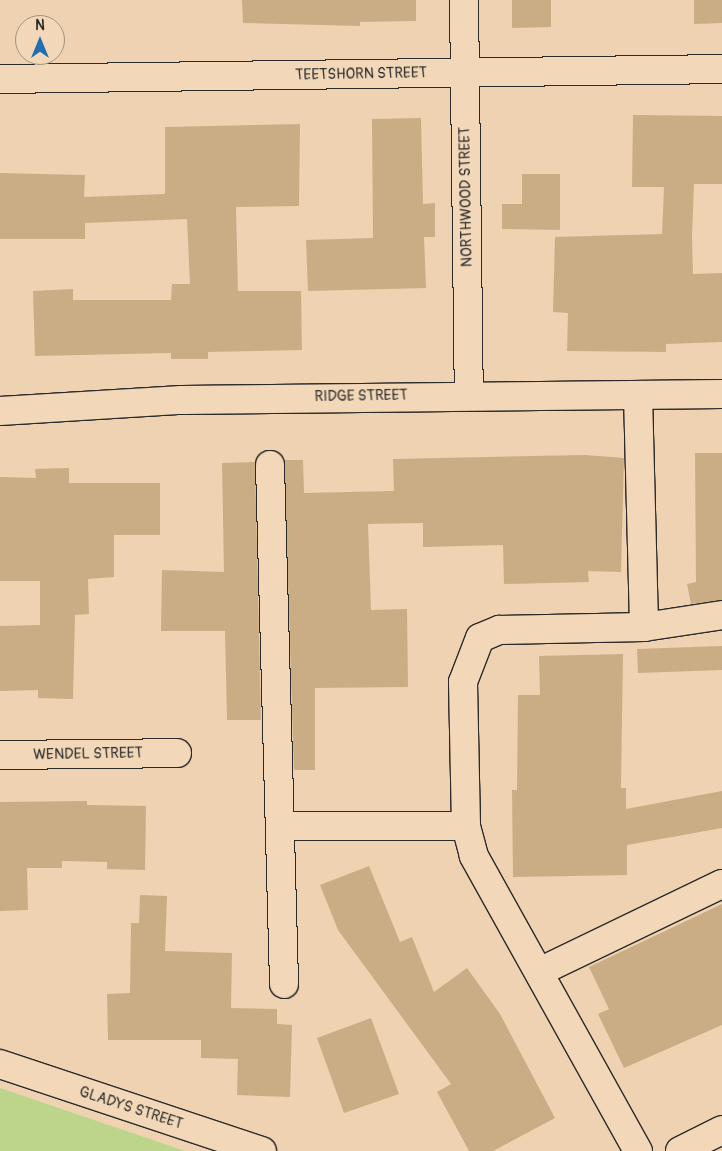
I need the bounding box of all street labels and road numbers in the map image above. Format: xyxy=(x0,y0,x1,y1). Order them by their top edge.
street label: TEETSHORN STREET xyxy=(295,64,427,84)
street label: NORTHWOOD STREET xyxy=(456,127,476,267)
street label: RIDGE STREET xyxy=(314,386,408,406)
street label: WENDEL STREET xyxy=(33,744,143,764)
street label: GLADYS STREET xyxy=(77,1083,185,1133)

